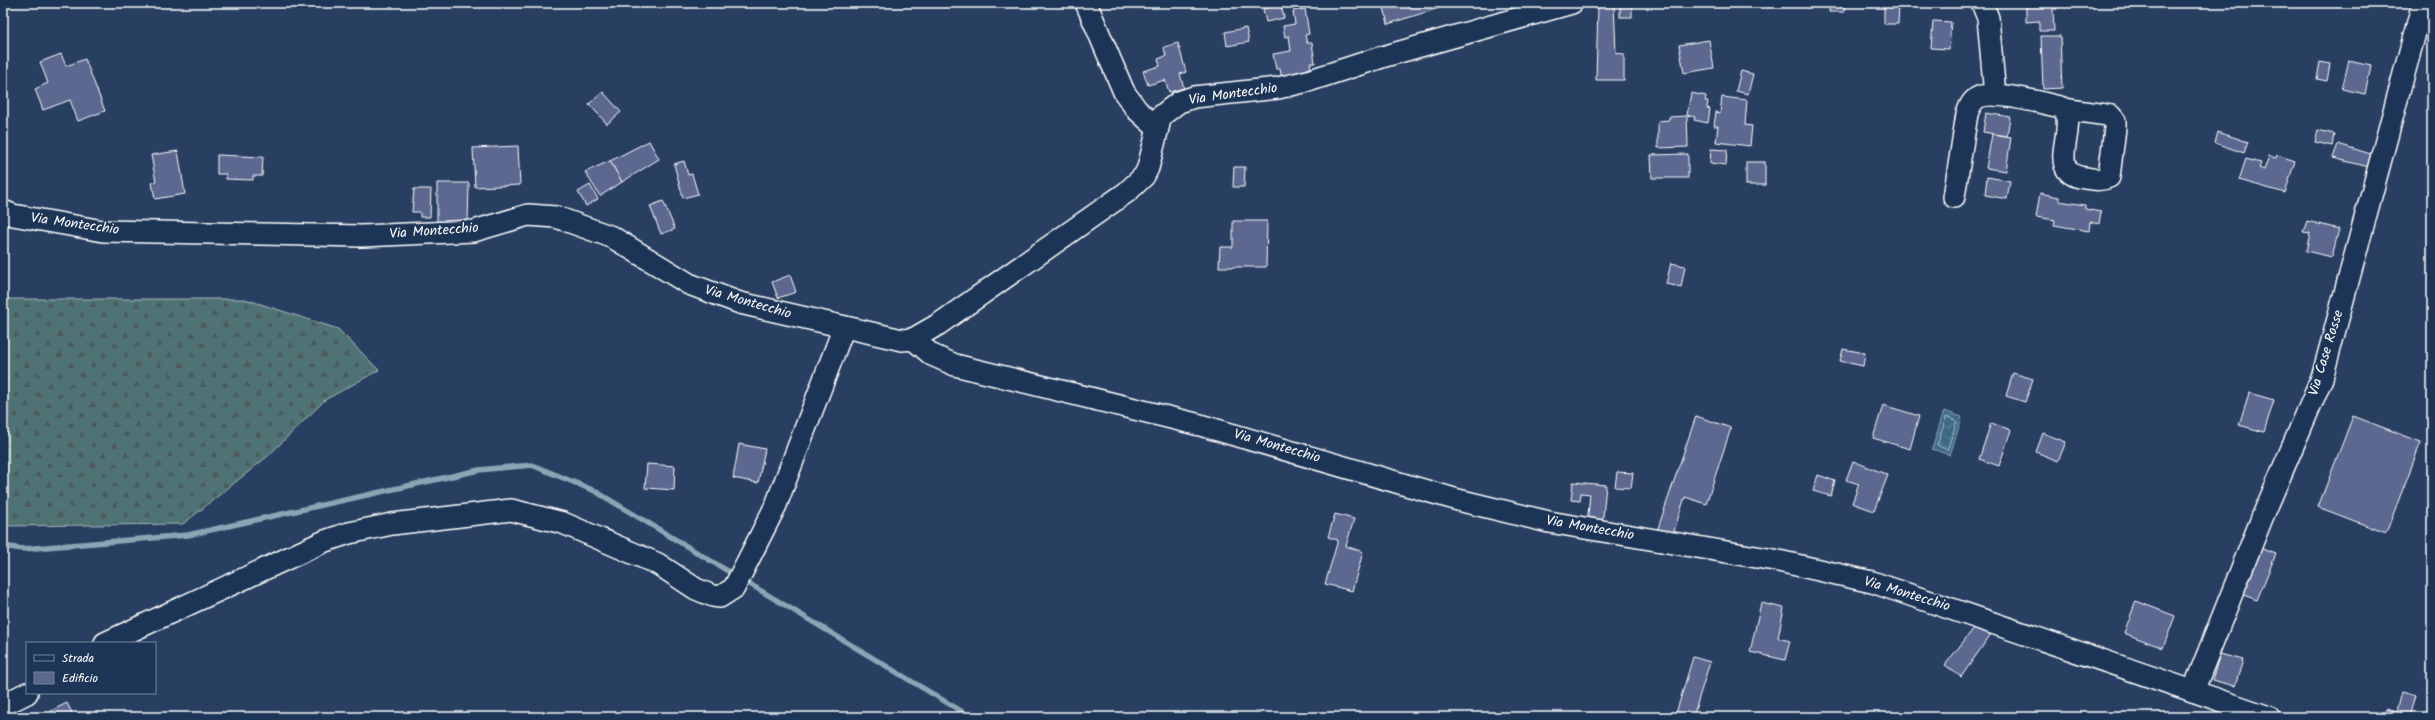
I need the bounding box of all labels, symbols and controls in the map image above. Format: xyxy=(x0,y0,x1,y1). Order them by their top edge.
street label: Via Montecchio xyxy=(1187,77,1279,111)
street label: Via Montecchio xyxy=(29,207,121,241)
street label: Via Montecchio xyxy=(389,217,479,245)
street label: Via Montecchio xyxy=(702,279,794,325)
street label: Via Case Rosse xyxy=(2303,307,2350,399)
street label: Via Montecchio xyxy=(1231,423,1323,469)
street label: Via Montecchio xyxy=(1544,509,1636,547)
street label: Via Montecchio xyxy=(1861,570,1953,618)
legend xyxy=(26,642,156,694)
text: Strada xyxy=(62,649,95,668)
text: Edificio xyxy=(62,669,98,688)

